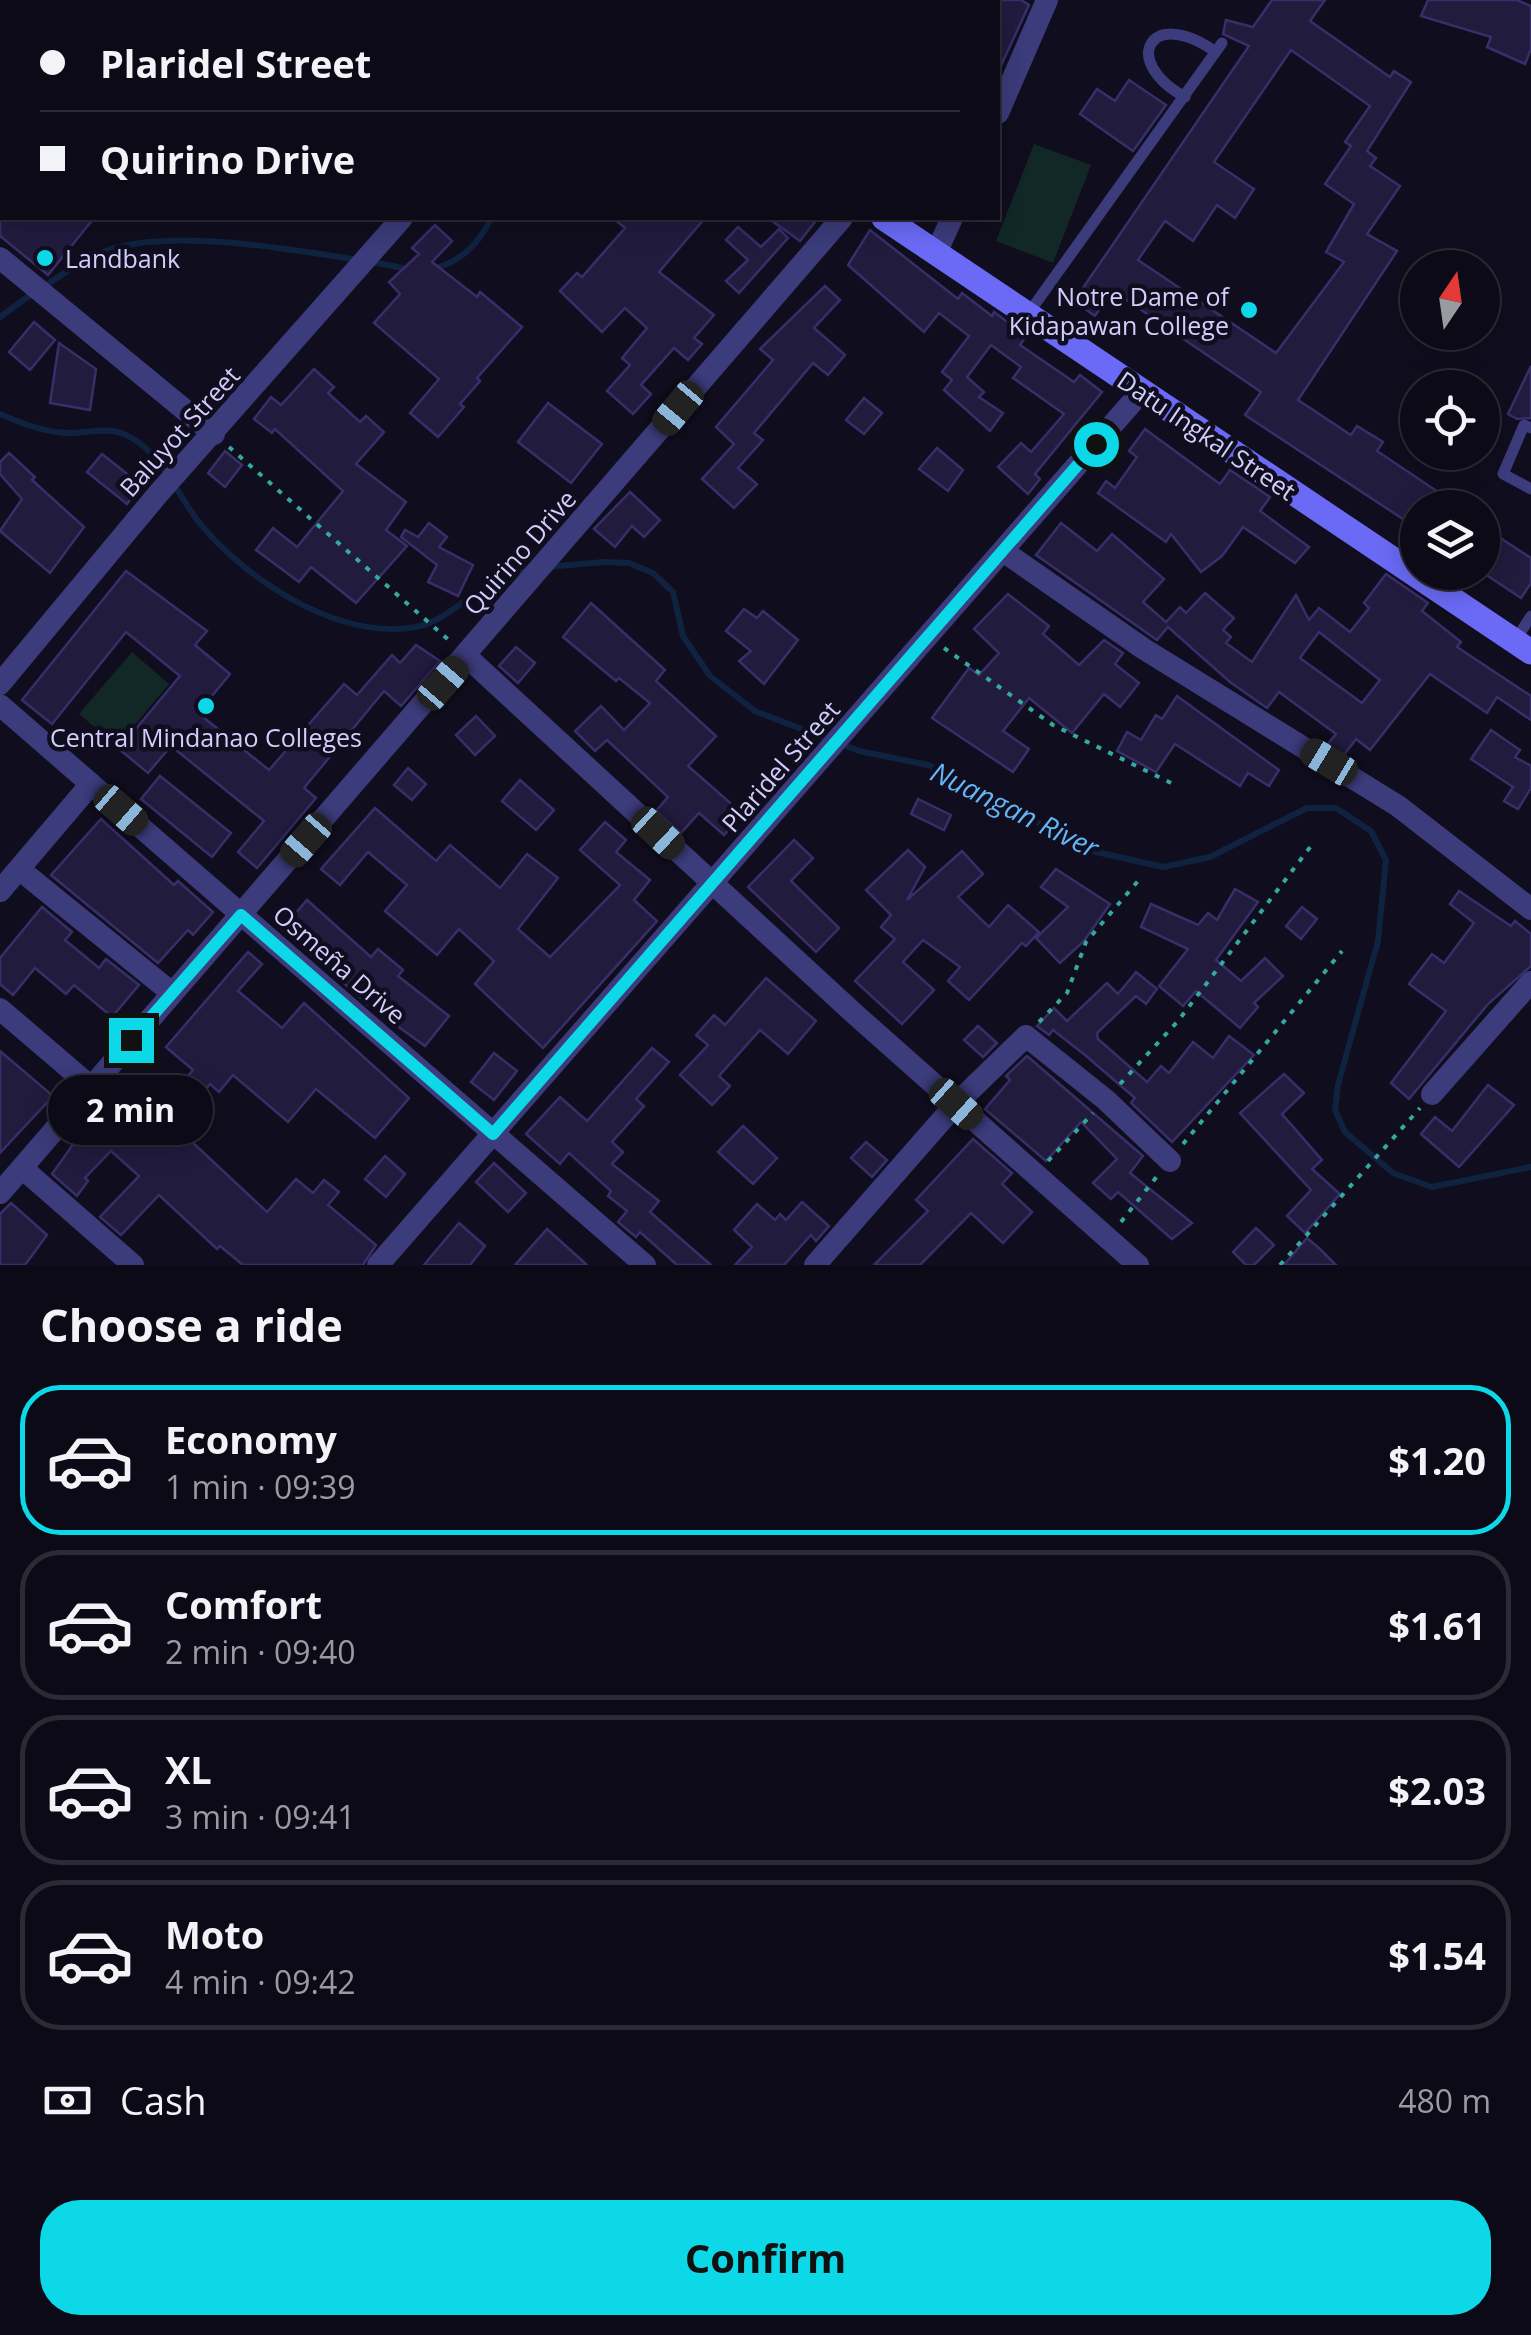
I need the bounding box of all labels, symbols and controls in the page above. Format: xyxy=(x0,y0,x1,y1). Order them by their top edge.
text: Plaridel Street xyxy=(100,37,371,89)
text: Quirino Drive xyxy=(100,133,355,185)
place label: Landbank xyxy=(65,241,180,275)
marker: Landbank xyxy=(34,247,56,269)
north arrow xyxy=(1400,250,1500,350)
map controls xyxy=(1400,250,1500,590)
place label: Notre Dame of Kidapawan College xyxy=(1009,279,1231,342)
marker: Notre Dame of Kidapawan College xyxy=(1238,299,1260,321)
street label: Baluyot Street xyxy=(111,358,247,503)
street label: Datu Ingkal Street xyxy=(1111,363,1303,507)
button: locate xyxy=(1400,370,1500,470)
car xyxy=(647,375,709,441)
route start xyxy=(1074,422,1119,467)
street label: Quirino Drive xyxy=(455,482,583,622)
button: layers xyxy=(1400,490,1500,590)
car xyxy=(412,651,474,715)
street label: Plaridel Street xyxy=(713,693,847,839)
marker: Central Mindanao Colleges xyxy=(195,695,217,717)
place label: Central Mindanao Colleges xyxy=(50,720,362,754)
car xyxy=(1296,734,1362,790)
water label: Nuangan River xyxy=(925,752,1106,867)
car xyxy=(89,779,153,841)
car xyxy=(626,802,690,864)
car xyxy=(275,808,337,872)
street label: Osmeña Drive xyxy=(266,897,414,1031)
route end xyxy=(109,1018,154,1063)
car xyxy=(924,1073,988,1135)
callout: 2 min xyxy=(48,1075,214,1145)
text: 2 min xyxy=(86,1088,175,1131)
text: Choose a ride xyxy=(40,1294,343,1355)
text: Economy xyxy=(165,1413,337,1465)
icon: car xyxy=(45,1415,135,1505)
text: $1.20 xyxy=(1388,1434,1486,1486)
text: 1 min · 09:39 xyxy=(165,1465,356,1508)
text: Comfort xyxy=(165,1578,322,1630)
icon: car xyxy=(45,1580,135,1670)
text: $1.61 xyxy=(1388,1599,1486,1651)
text: 2 min · 09:40 xyxy=(165,1630,356,1673)
text: XL xyxy=(165,1743,212,1795)
icon: car xyxy=(45,1745,135,1835)
text: $2.03 xyxy=(1388,1764,1486,1816)
text: 3 min · 09:41 xyxy=(165,1795,356,1838)
text: Moto xyxy=(165,1908,264,1960)
icon: car xyxy=(45,1910,135,2000)
text: $1.54 xyxy=(1388,1929,1486,1981)
text: 4 min · 09:42 xyxy=(165,1960,356,2003)
icon: cash xyxy=(40,2073,95,2128)
text: Cash xyxy=(120,2074,206,2126)
text: 480 m xyxy=(1398,2079,1491,2122)
button: Confirm xyxy=(40,2200,1491,2315)

